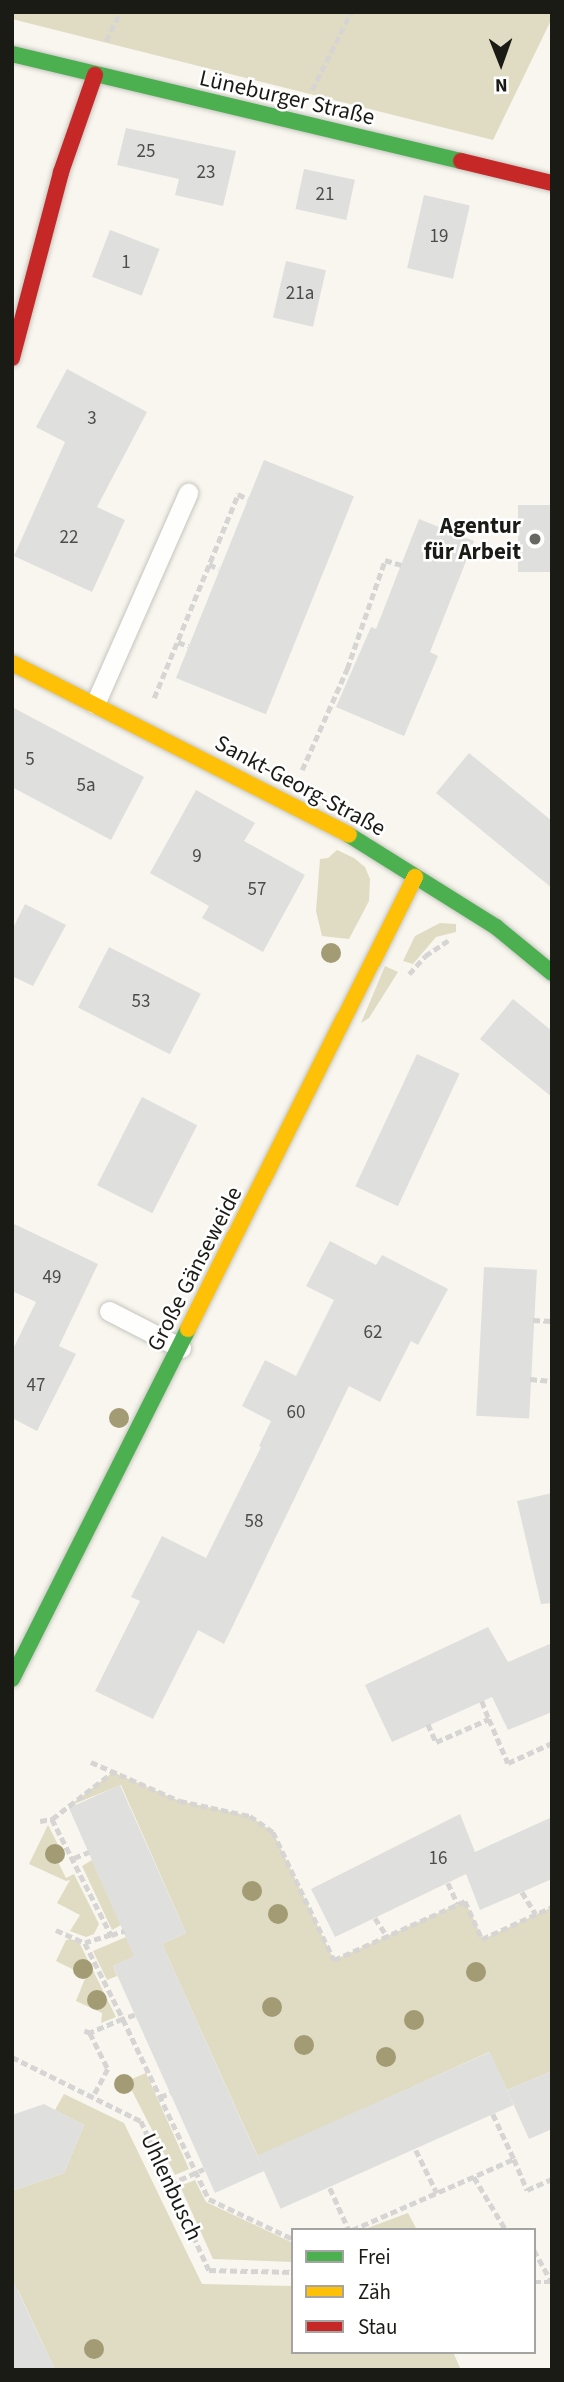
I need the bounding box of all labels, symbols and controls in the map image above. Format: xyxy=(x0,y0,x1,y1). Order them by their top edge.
north arrow xyxy=(466,28,536,98)
street label: Lüneburger Straße xyxy=(197,64,377,132)
text: N xyxy=(495,71,508,98)
house number: 25 xyxy=(137,141,155,163)
house number: 23 xyxy=(197,162,215,184)
house number: 21 xyxy=(316,184,334,206)
house number: 19 xyxy=(430,226,448,248)
house number: 1 xyxy=(121,252,131,274)
house number: 21a xyxy=(286,283,314,305)
house number: 3 xyxy=(87,408,97,430)
place label: Agentur für Arbeit xyxy=(424,512,521,566)
house number: 22 xyxy=(60,527,78,549)
marker: Agentur für Arbeit xyxy=(527,531,543,547)
street label: Sankt-Georg-Straße xyxy=(210,729,390,843)
house number: 5 xyxy=(25,749,35,771)
house number: 5a xyxy=(76,775,96,797)
house number: 9 xyxy=(192,846,202,868)
house number: 57 xyxy=(248,879,266,901)
house number: 53 xyxy=(132,991,150,1013)
street label: Große Gänseweide xyxy=(142,1182,248,1356)
house number: 49 xyxy=(43,1267,61,1289)
house number: 62 xyxy=(364,1322,382,1344)
house number: 47 xyxy=(27,1375,45,1397)
house number: 60 xyxy=(287,1402,305,1424)
house number: 58 xyxy=(245,1511,263,1533)
house number: 16 xyxy=(429,1848,447,1870)
street label: Uhlenbusch xyxy=(134,2129,208,2245)
legend xyxy=(291,2228,536,2354)
text: Frei xyxy=(358,2242,391,2272)
text: Zäh xyxy=(358,2277,391,2307)
text: Stau xyxy=(358,2312,397,2342)

